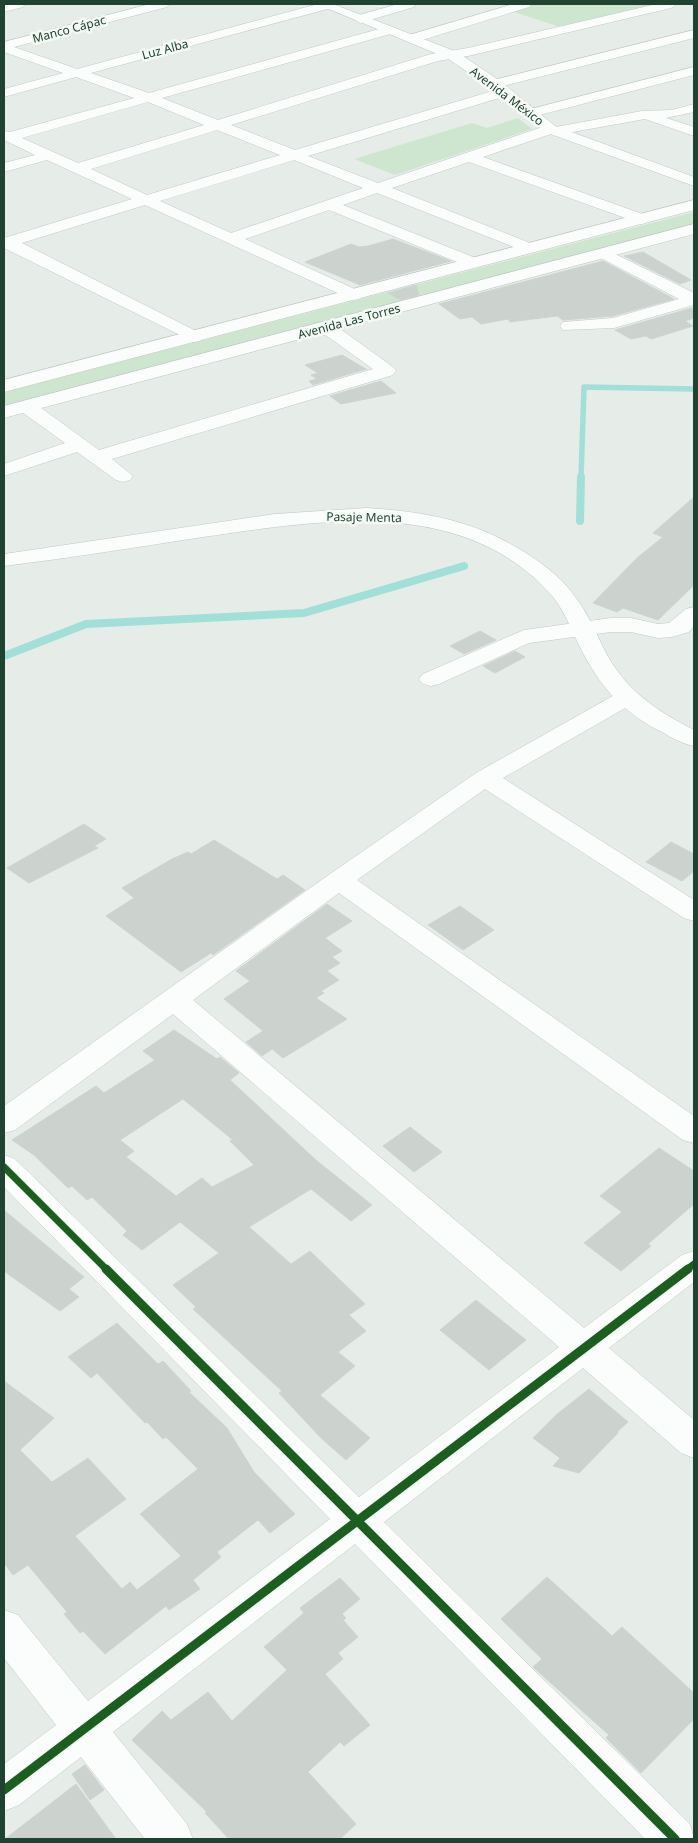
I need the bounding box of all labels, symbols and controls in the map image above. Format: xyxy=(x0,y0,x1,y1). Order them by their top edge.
street label: Manco Cápac xyxy=(30,11,108,47)
street label: Luz Alba xyxy=(140,35,190,63)
street label: Avenida México xyxy=(467,63,547,129)
street label: Avenida Las Torres xyxy=(296,299,402,343)
street label: Pasaje Menta xyxy=(326,508,402,526)

